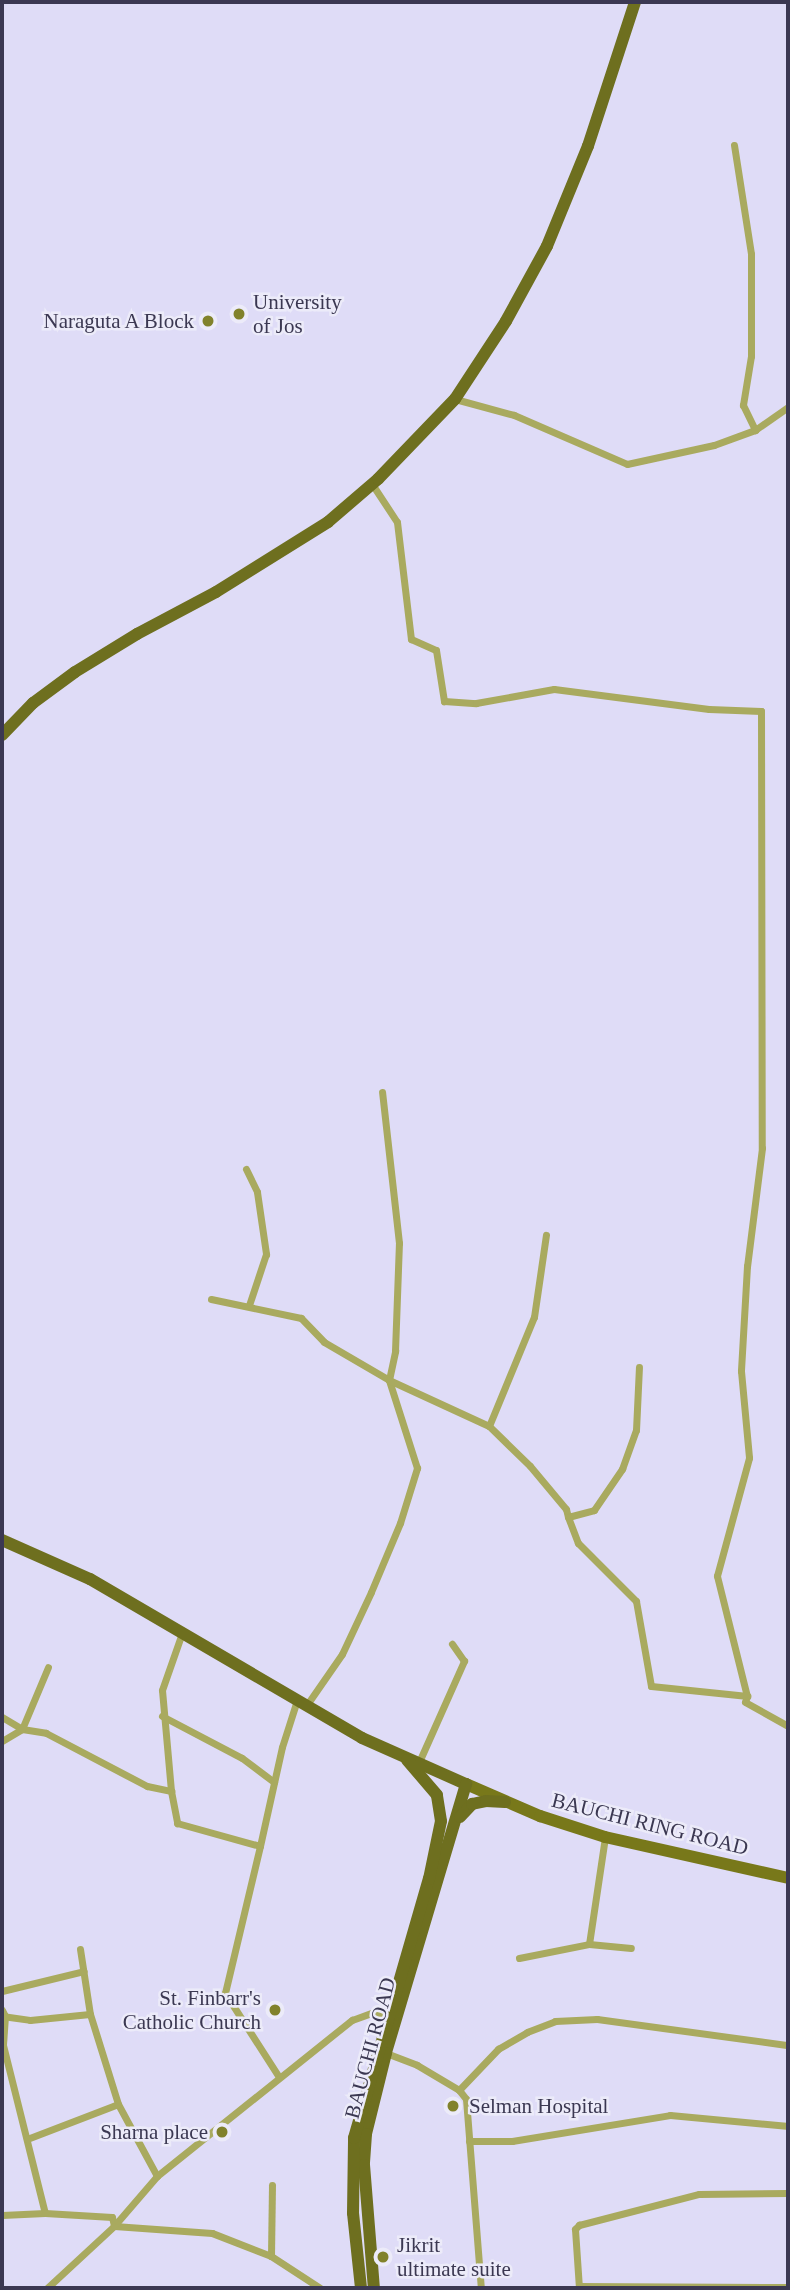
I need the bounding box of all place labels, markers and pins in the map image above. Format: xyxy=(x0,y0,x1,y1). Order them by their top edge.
place label: University of Jos xyxy=(253,289,342,339)
marker: University of Jos xyxy=(231,306,247,322)
place label: Naraguta A Block xyxy=(41,308,194,334)
marker: Naraguta A Block xyxy=(200,313,216,329)
place label: St. Finbarr's Catholic Church xyxy=(123,1985,261,2035)
marker: St. Finbarr's Catholic Church xyxy=(267,2002,283,2018)
place label: Selman Hospital xyxy=(469,2093,608,2119)
marker: Selman Hospital xyxy=(443,2096,463,2116)
place label: Sharna place xyxy=(100,2119,208,2145)
marker: Sharna place xyxy=(214,2124,230,2140)
place label: Jikrit ultimate suite xyxy=(397,2232,511,2282)
marker: Jikrit ultimate suite xyxy=(375,2249,391,2265)

